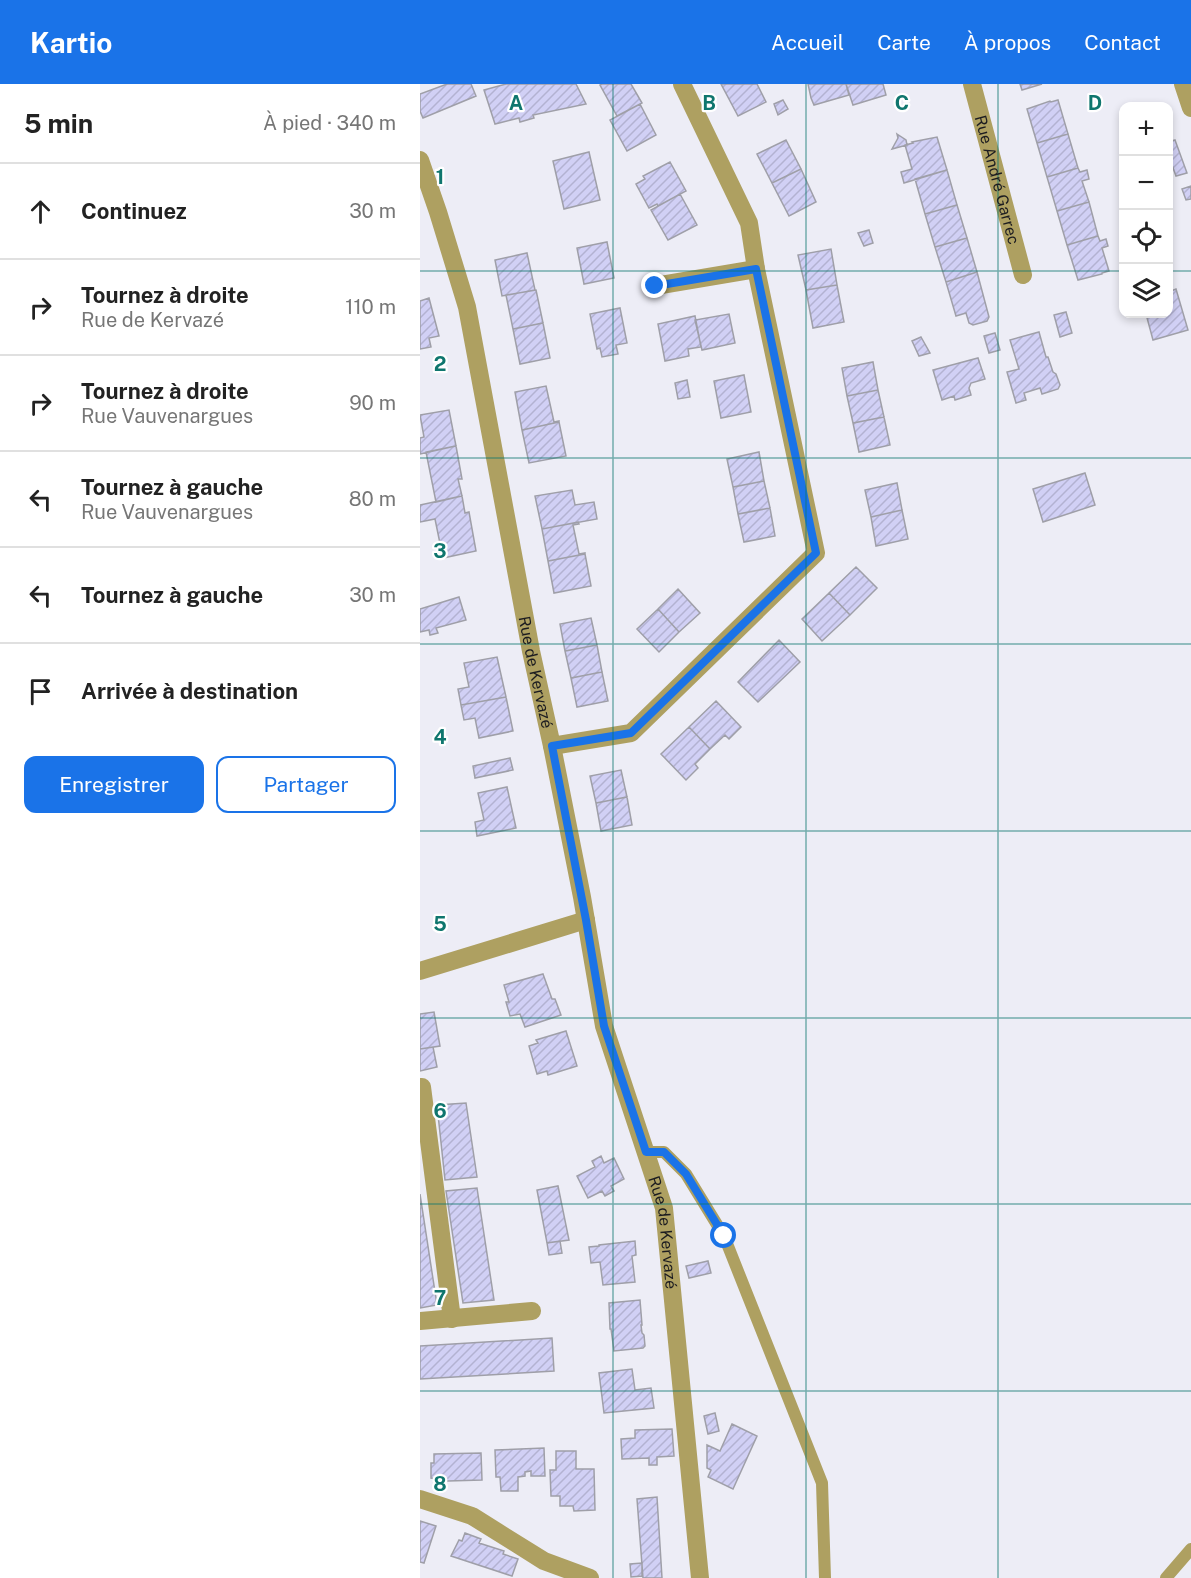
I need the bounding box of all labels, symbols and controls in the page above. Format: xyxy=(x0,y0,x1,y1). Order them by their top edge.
text: Kartio xyxy=(30,26,112,59)
text: Accueil xyxy=(771,30,844,55)
text: Carte xyxy=(877,30,931,55)
text: À propos xyxy=(964,30,1051,55)
text: Contact xyxy=(1084,30,1161,55)
text: A xyxy=(509,91,523,115)
text: B xyxy=(702,91,716,115)
text: C xyxy=(895,91,909,115)
text: D xyxy=(1088,91,1102,115)
map controls xyxy=(1119,102,1173,318)
button: + xyxy=(1119,102,1173,156)
text: 5 min xyxy=(24,108,93,139)
text: À pied · 340 m xyxy=(263,111,396,135)
street label: Rue André Garrec xyxy=(971,113,1024,246)
button: − xyxy=(1119,156,1173,210)
text: 1 xyxy=(436,165,444,189)
icon: ahead xyxy=(24,195,57,228)
text: Continuez xyxy=(81,198,187,224)
text: 30 m xyxy=(349,199,396,223)
button: locate xyxy=(1119,210,1173,264)
button: layers xyxy=(1119,264,1173,318)
route end xyxy=(641,272,667,298)
text: Tournez à droite xyxy=(81,282,249,308)
icon: right xyxy=(24,291,57,324)
text: 110 m xyxy=(345,295,396,319)
text: Rue de Kervazé xyxy=(81,308,224,332)
text: 2 xyxy=(434,352,446,376)
text: Tournez à droite xyxy=(81,378,249,404)
icon: right xyxy=(24,387,57,420)
text: 90 m xyxy=(349,391,396,415)
text: Rue Vauvenargues xyxy=(81,404,253,428)
text: Tournez à gauche xyxy=(81,474,263,500)
icon: left xyxy=(24,483,57,516)
text: 80 m xyxy=(349,487,396,511)
text: Rue Vauvenargues xyxy=(81,500,253,524)
text: 3 xyxy=(433,539,447,563)
icon: left xyxy=(24,579,57,612)
text: Tournez à gauche xyxy=(81,582,263,608)
text: 30 m xyxy=(349,583,396,607)
street label: Rue de Kervazé xyxy=(515,614,557,730)
icon: arrive xyxy=(24,675,57,708)
text: Arrivée à destination xyxy=(81,678,298,704)
text: 4 xyxy=(433,725,447,749)
button: Enregistrer xyxy=(24,756,204,813)
button: Partager xyxy=(216,756,396,813)
text: 5 xyxy=(433,912,447,936)
text: 6 xyxy=(433,1099,447,1123)
street label: Rue de Kervazé xyxy=(645,1173,681,1290)
route start xyxy=(710,1222,736,1248)
text: 7 xyxy=(434,1286,446,1310)
text: 8 xyxy=(433,1472,447,1496)

